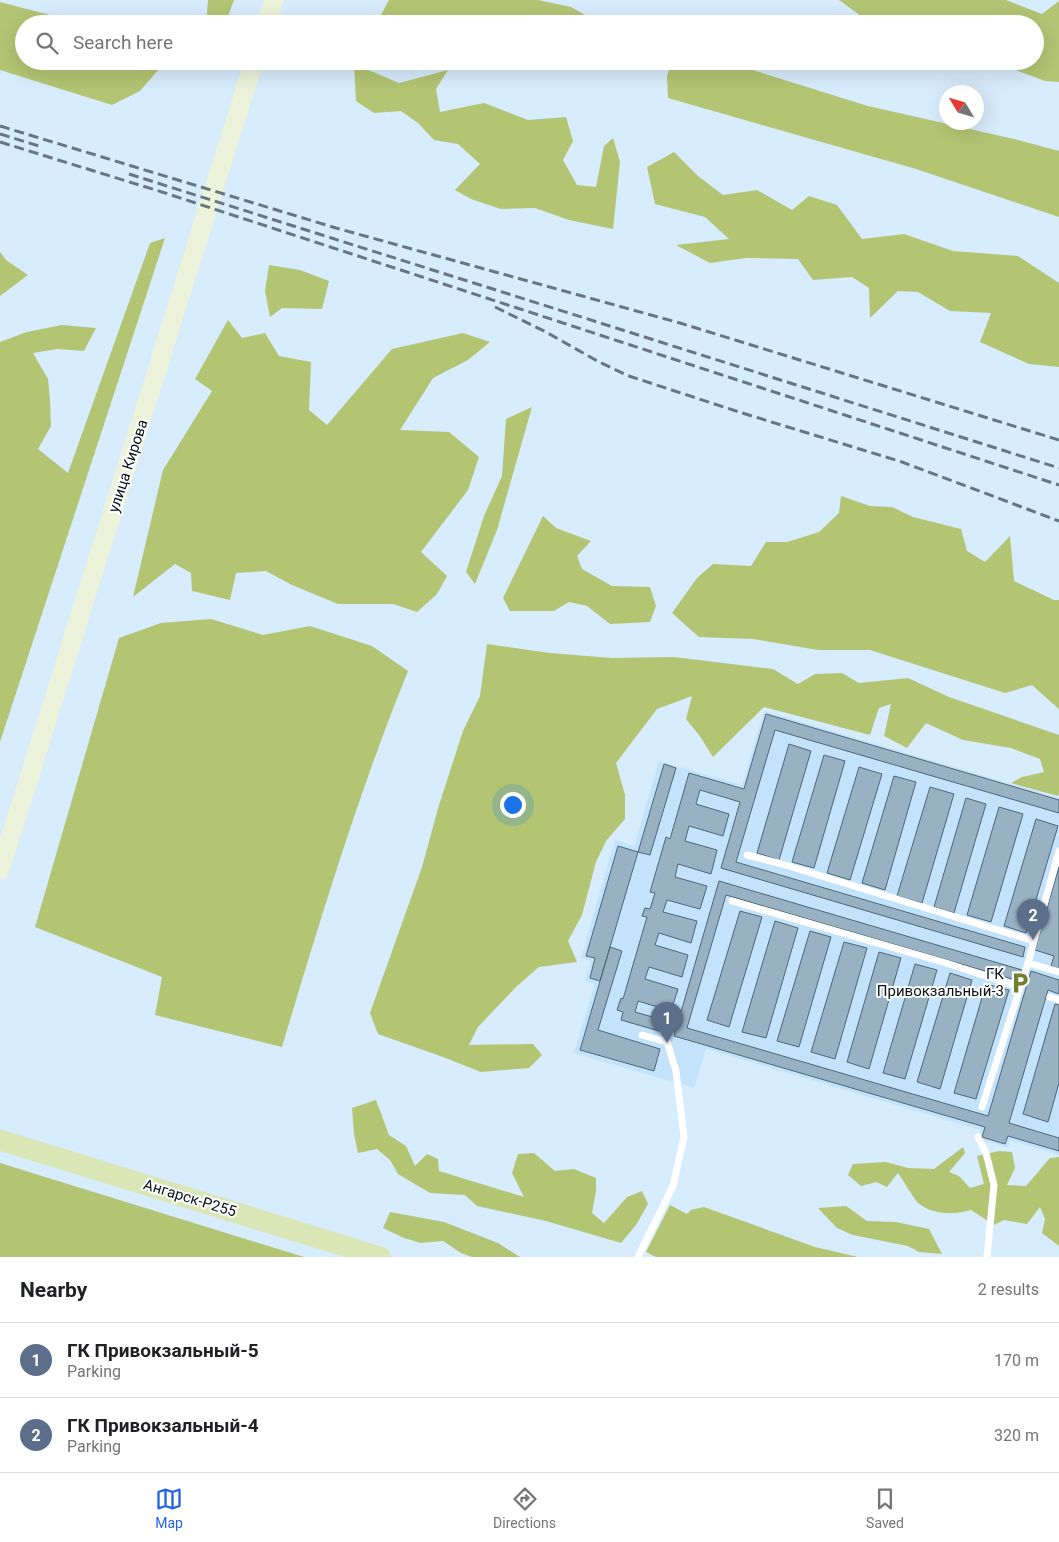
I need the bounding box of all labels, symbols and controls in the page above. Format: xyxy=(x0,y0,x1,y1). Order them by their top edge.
search box xyxy=(15,15,1044,70)
icon: search xyxy=(33,29,61,57)
text: Search here xyxy=(73,31,173,54)
north arrow xyxy=(939,85,984,130)
street label: улица Кирова xyxy=(104,417,152,515)
your location xyxy=(500,792,526,818)
pin: 2 xyxy=(1017,899,1049,940)
place label: ГК Привокзальный-3 xyxy=(877,965,1004,1000)
parking icon: ГК Привокзальный-3 xyxy=(1007,970,1033,996)
pin: 1 xyxy=(651,1002,683,1043)
street label: Ангарск-Р255 xyxy=(141,1175,239,1221)
text: Nearby xyxy=(20,1278,87,1302)
text: 2 results xyxy=(978,1280,1039,1299)
text: ГК Привокзальный-5 xyxy=(67,1339,259,1362)
text: 1 xyxy=(31,1351,41,1370)
text: 170 m xyxy=(994,1351,1039,1370)
text: Parking xyxy=(67,1362,121,1381)
text: ГК Привокзальный-4 xyxy=(67,1414,259,1437)
text: 2 xyxy=(31,1426,41,1445)
text: 320 m xyxy=(994,1426,1039,1445)
text: Parking xyxy=(67,1437,121,1456)
tab: Map xyxy=(155,1485,183,1531)
tab: Directions xyxy=(493,1485,556,1531)
tab: Saved xyxy=(866,1485,904,1531)

